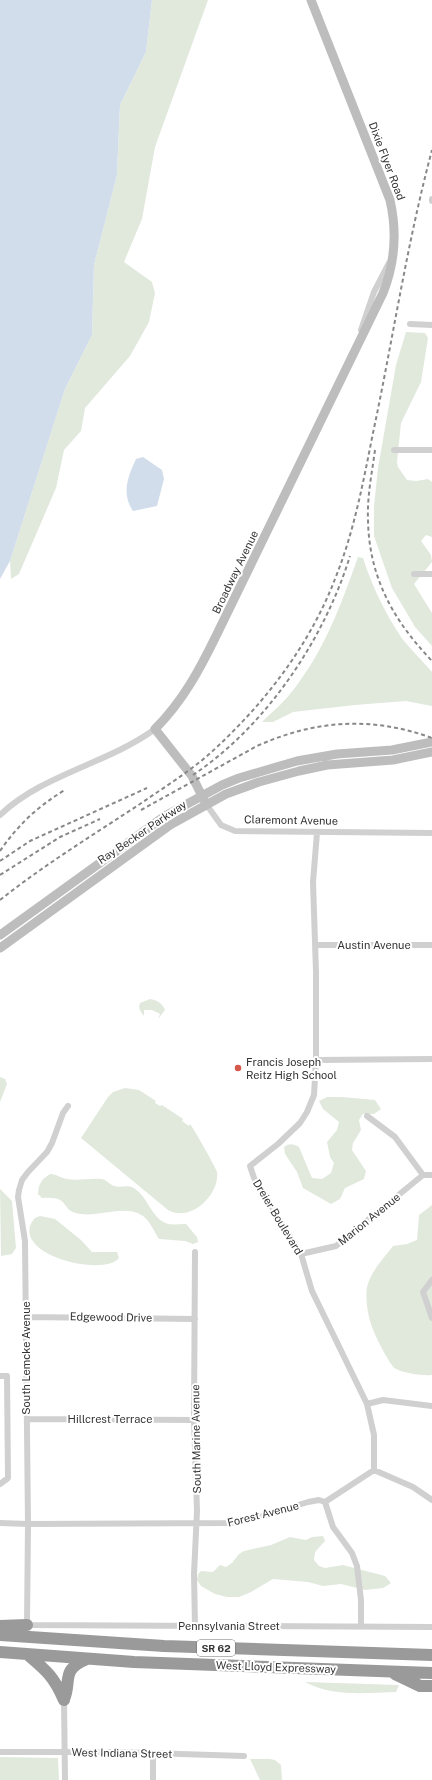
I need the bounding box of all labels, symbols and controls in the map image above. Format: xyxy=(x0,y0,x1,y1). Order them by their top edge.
street label: Dixie Flyer Road xyxy=(367,120,407,202)
street label: Broadway Avenue xyxy=(210,528,260,616)
street label: Ray Becker Parkway xyxy=(95,798,189,866)
street label: Claremont Avenue xyxy=(244,813,338,827)
street label: Austin Avenue xyxy=(337,939,411,951)
place label: Francis Joseph Reitz High School xyxy=(246,1056,337,1081)
marker: Francis Joseph Reitz High School xyxy=(233,1063,243,1073)
street label: Dreier Boulevard xyxy=(251,1177,305,1257)
street label: Marion Avenue xyxy=(336,1190,402,1248)
street label: South Lemcke Avenue xyxy=(20,1301,32,1415)
street label: Edgewood Drive xyxy=(70,1310,152,1324)
street label: South Marine Avenue xyxy=(189,1384,203,1494)
street label: Hillcrest Terrace xyxy=(68,1413,152,1425)
street label: Forest Avenue xyxy=(226,1499,300,1529)
street label: Pennsylvania Street xyxy=(178,1620,280,1632)
road number: SR 62 xyxy=(197,1640,235,1656)
street label: West Lloyd Expressway xyxy=(216,1659,336,1675)
street label: West Indiana Street xyxy=(72,1746,172,1760)

